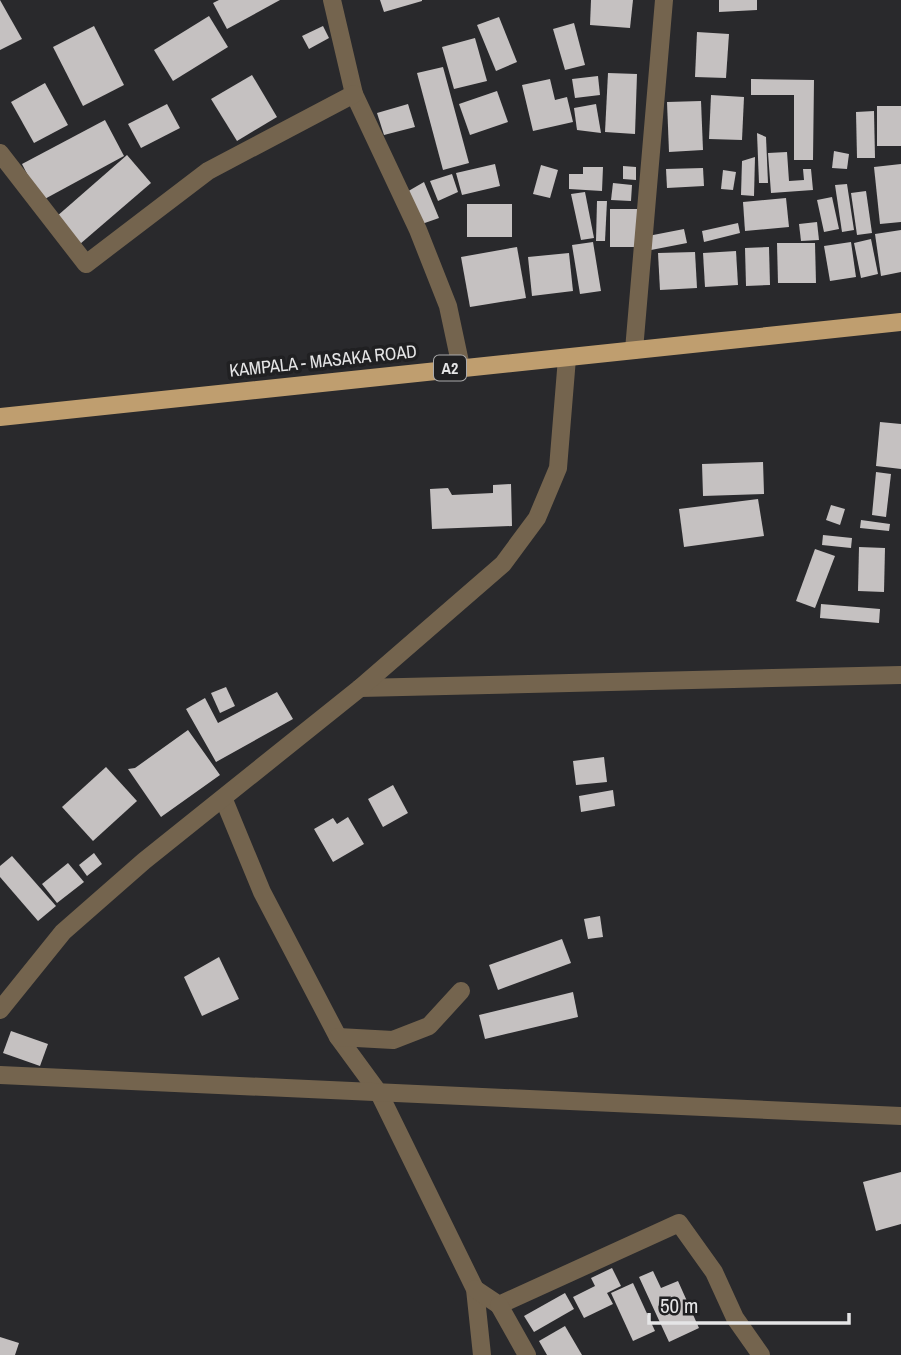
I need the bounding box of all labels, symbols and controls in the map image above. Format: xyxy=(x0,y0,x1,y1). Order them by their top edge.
street label: KAMPALA - MASAKA ROAD xyxy=(228,338,418,383)
road number: A2 xyxy=(434,356,466,380)
scale bar xyxy=(649,1282,848,1326)
text: 50 m xyxy=(660,1291,698,1320)

